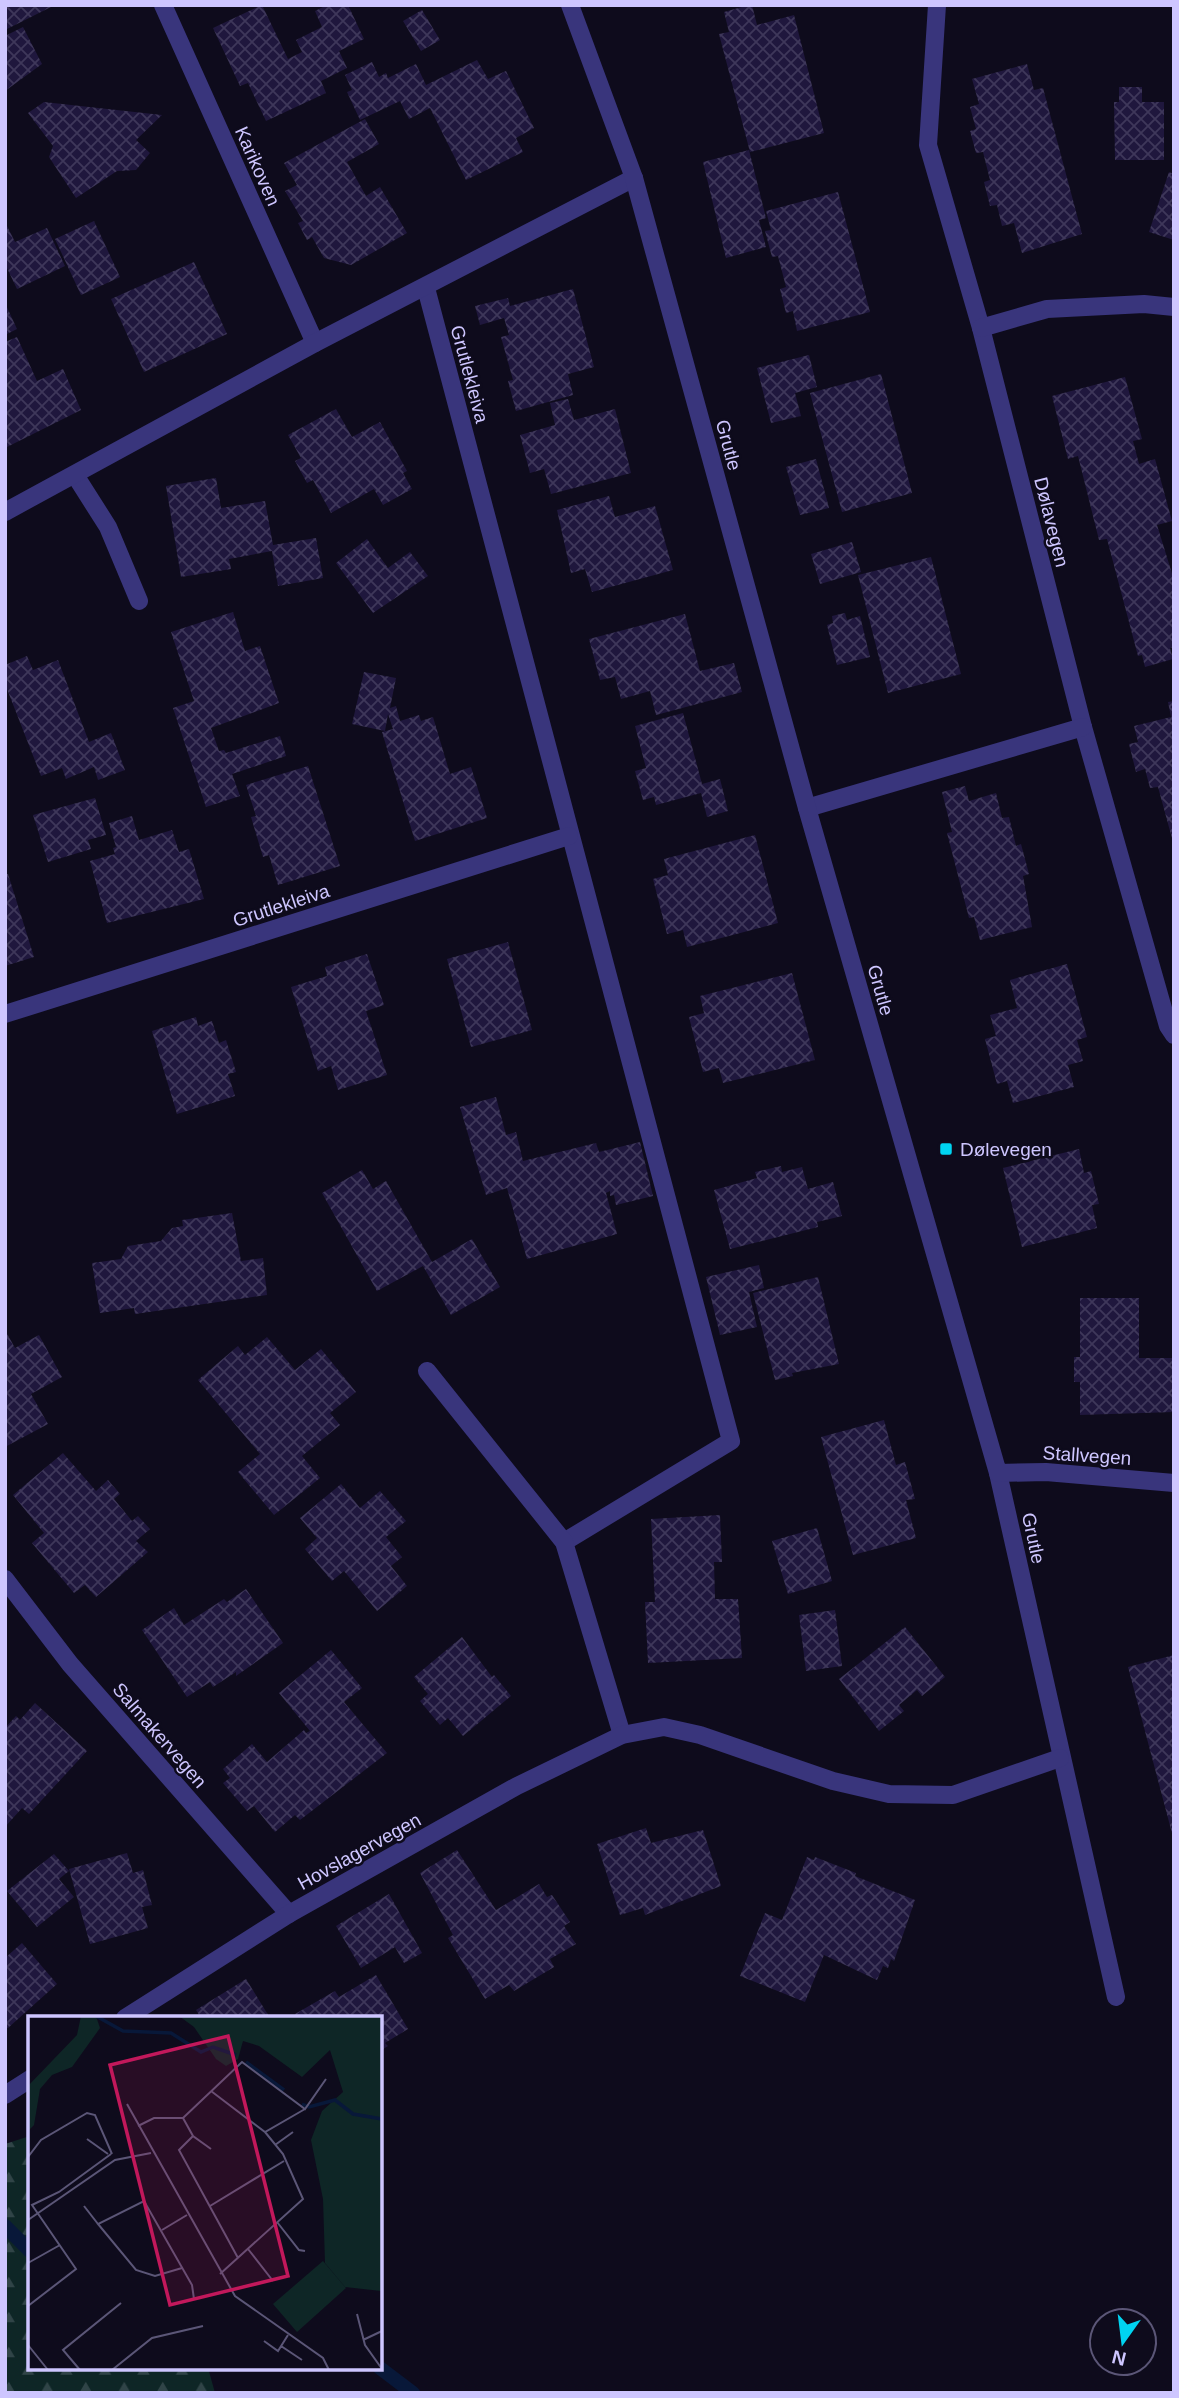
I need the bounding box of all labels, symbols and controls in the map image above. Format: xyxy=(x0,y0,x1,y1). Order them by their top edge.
street label: Karikoven xyxy=(231,123,284,209)
street label: Grutlekleiva xyxy=(446,323,493,426)
street label: Grutle xyxy=(712,417,745,473)
street label: Dølavegen xyxy=(1030,475,1073,569)
street label: Grutlekleiva xyxy=(230,880,333,931)
street label: Grutle xyxy=(863,962,898,1018)
place label: Dølevegen xyxy=(960,1139,1052,1160)
marker: Dølevegen xyxy=(938,1141,954,1157)
street label: Stallvegen xyxy=(1042,1442,1132,1469)
street label: Grutle xyxy=(1018,1511,1049,1566)
street label: Salmakervegen xyxy=(108,1679,211,1792)
street label: Hovslagervegen xyxy=(294,1809,424,1894)
inset map xyxy=(28,2016,382,2370)
north arrow xyxy=(1088,2307,1158,2377)
text: N xyxy=(1110,2346,1128,2370)

